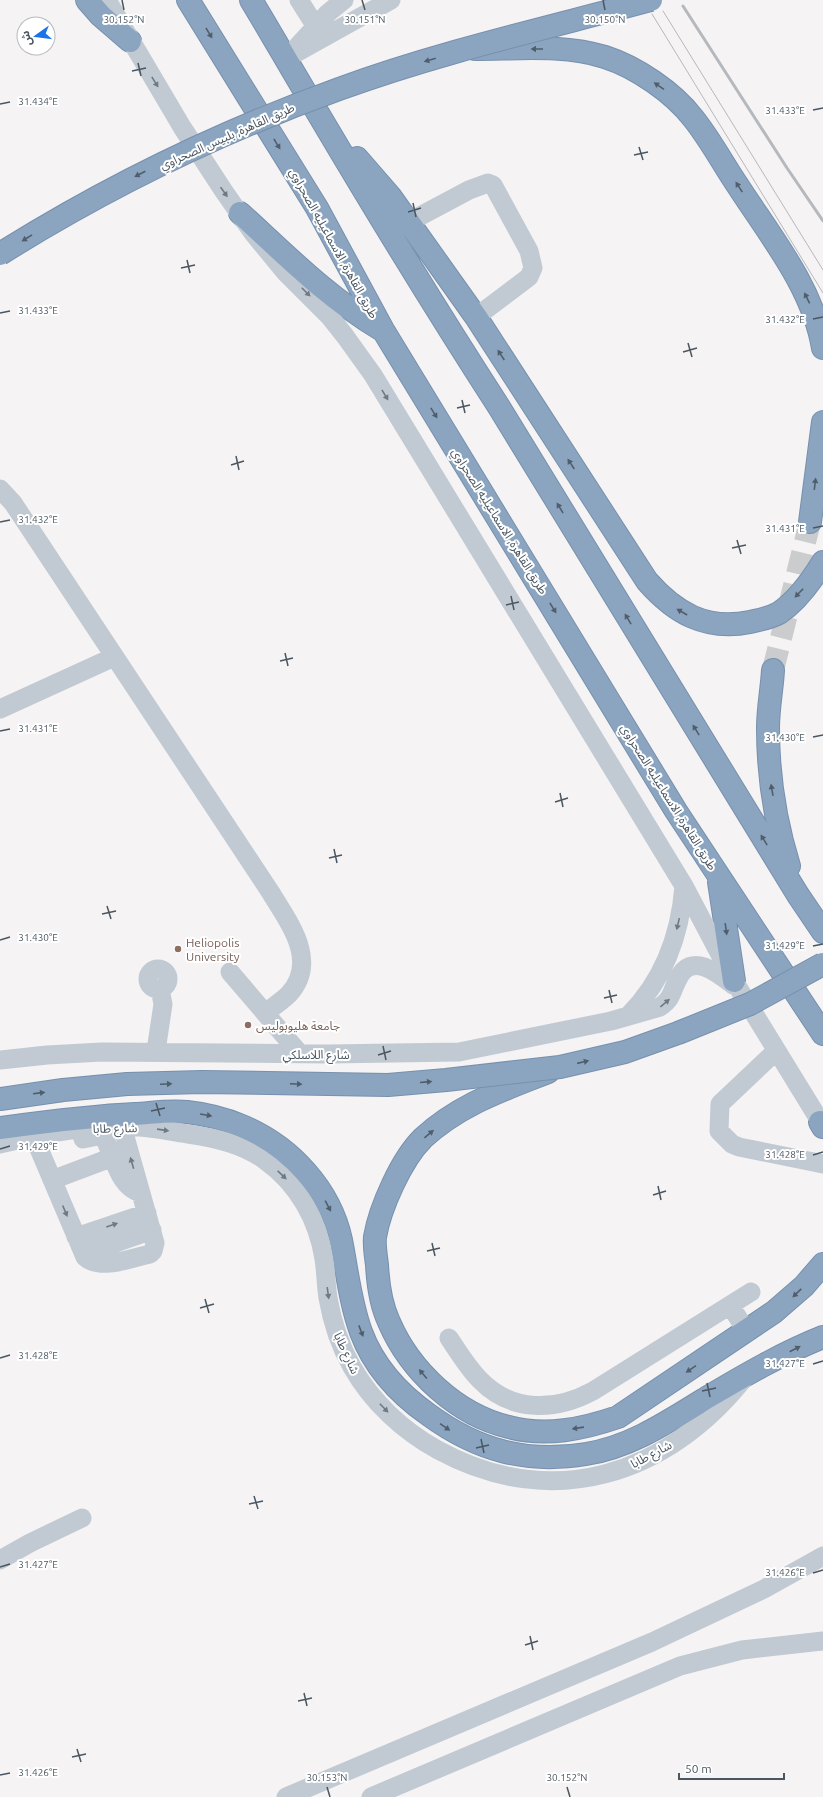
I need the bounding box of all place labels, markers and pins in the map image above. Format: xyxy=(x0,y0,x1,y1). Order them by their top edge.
place label: Heliopolis University xyxy=(186,936,240,963)
marker: Heliopolis University xyxy=(173,944,183,954)
place label: جامعة هليوبوليس xyxy=(256,1019,340,1033)
marker: جامعة هليوبوليس xyxy=(243,1020,253,1030)

